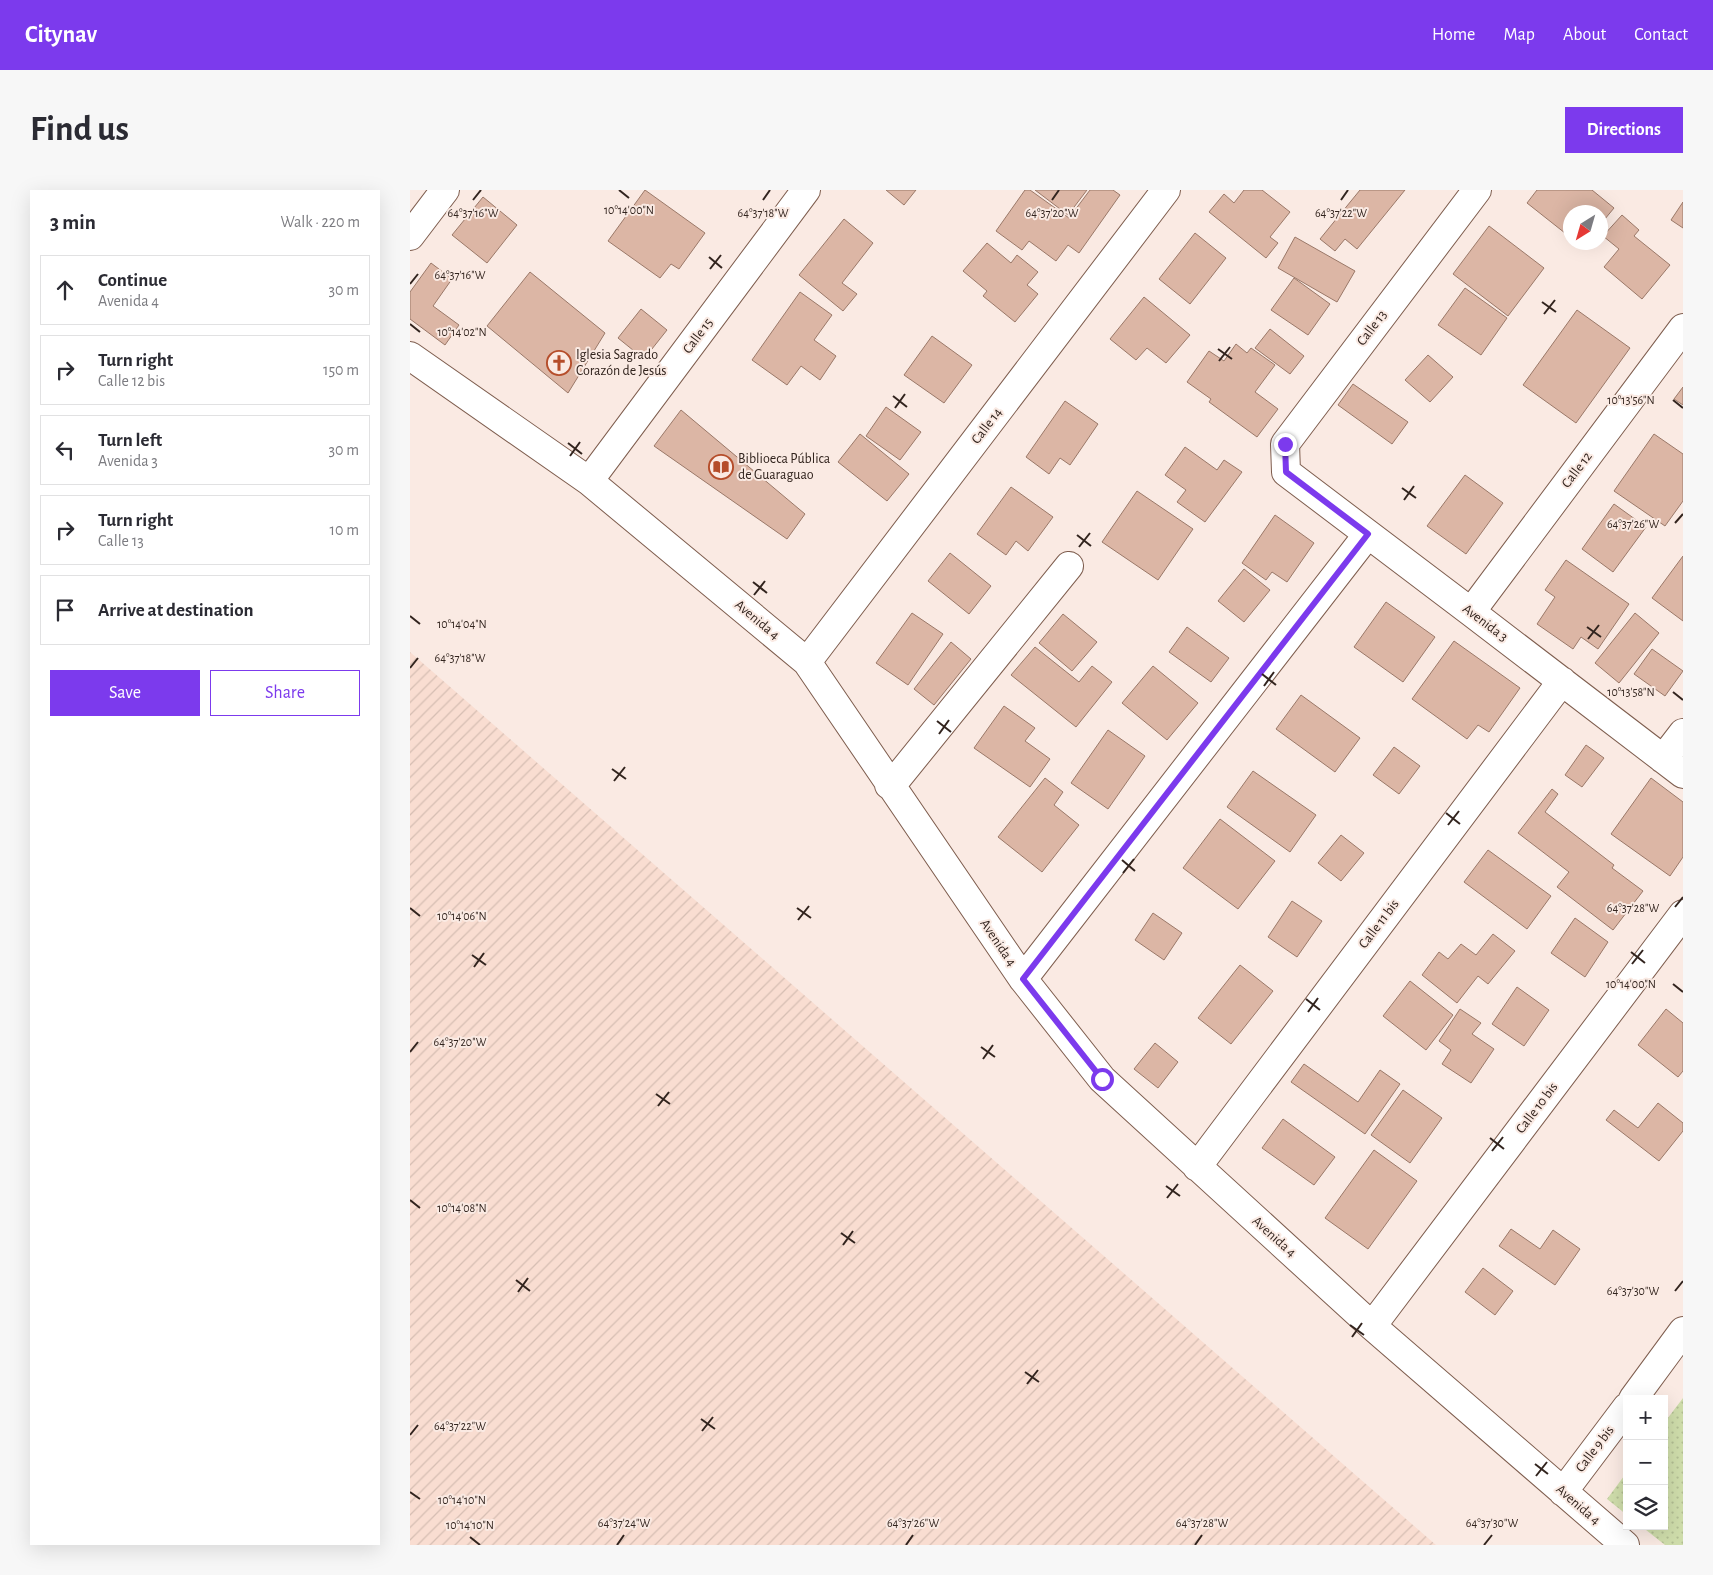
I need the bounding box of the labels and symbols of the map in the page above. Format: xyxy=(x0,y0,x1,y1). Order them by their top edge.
text: 10°14'00"N xyxy=(604,204,654,216)
north arrow xyxy=(1563,205,1608,250)
text: 64°37'16"W xyxy=(448,207,499,219)
text: 64°37'18"W xyxy=(738,207,789,219)
text: 64°37'20"W xyxy=(1026,207,1079,219)
text: 64°37'22"W xyxy=(1315,207,1367,219)
text: 64°37'16"W xyxy=(435,269,486,281)
street label: Calle 13 xyxy=(1354,308,1390,348)
street label: Calle 15 xyxy=(680,316,716,356)
text: 10°14'02"N xyxy=(437,326,487,338)
place label: Iglesia Sagrado Corazón de Jesús xyxy=(576,348,666,378)
church icon: Iglesia Sagrado Corazón de Jesús xyxy=(546,350,572,376)
text: 10°13'56"N xyxy=(1607,394,1655,406)
street label: Calle 14 xyxy=(969,405,1005,447)
route end xyxy=(1274,433,1297,456)
street label: Calle 12 xyxy=(1559,450,1595,490)
place label: Biblioeca Pública de Guaraguao xyxy=(738,452,831,482)
library icon: Biblioeca Pública de Guaraguao xyxy=(708,454,734,480)
text: 64°37'26"W xyxy=(1607,518,1659,530)
street label: Avenida 4 xyxy=(732,597,782,643)
street label: Avenida 3 xyxy=(1460,602,1510,645)
text: 10°14'04"N xyxy=(437,618,487,630)
text: 64°37'18"W xyxy=(435,652,486,664)
text: 10°13'58"N xyxy=(1607,686,1655,698)
street label: Calle 11 bis xyxy=(1356,897,1402,951)
text: 64°37'28"W xyxy=(1607,902,1659,914)
text: 10°14'06"N xyxy=(437,910,487,922)
street label: Avenida 4 xyxy=(977,917,1019,969)
text: 10°14'00"N xyxy=(1606,978,1656,990)
text: 64°37'20"W xyxy=(434,1036,487,1048)
route start xyxy=(1091,1068,1114,1091)
street label: Calle 10 bis xyxy=(1513,1080,1561,1136)
text: 10°14'08"N xyxy=(437,1202,487,1214)
street label: Avenida 4 xyxy=(1249,1214,1299,1260)
text: 64°37'30"W xyxy=(1607,1285,1659,1297)
text: 64°37'22"W xyxy=(434,1420,486,1432)
street label: Calle 9 bis xyxy=(1573,1423,1617,1475)
street label: Avenida 4 xyxy=(1553,1482,1603,1528)
text: 10°14'10"N xyxy=(438,1494,486,1506)
text: 64°37'24"W xyxy=(598,1517,650,1529)
text: 64°37'26"W xyxy=(887,1517,939,1529)
text: 64°37'28"W xyxy=(1176,1517,1228,1529)
text: 64°37'30"W xyxy=(1466,1517,1518,1529)
text: 10°14'10"N xyxy=(446,1519,494,1531)

